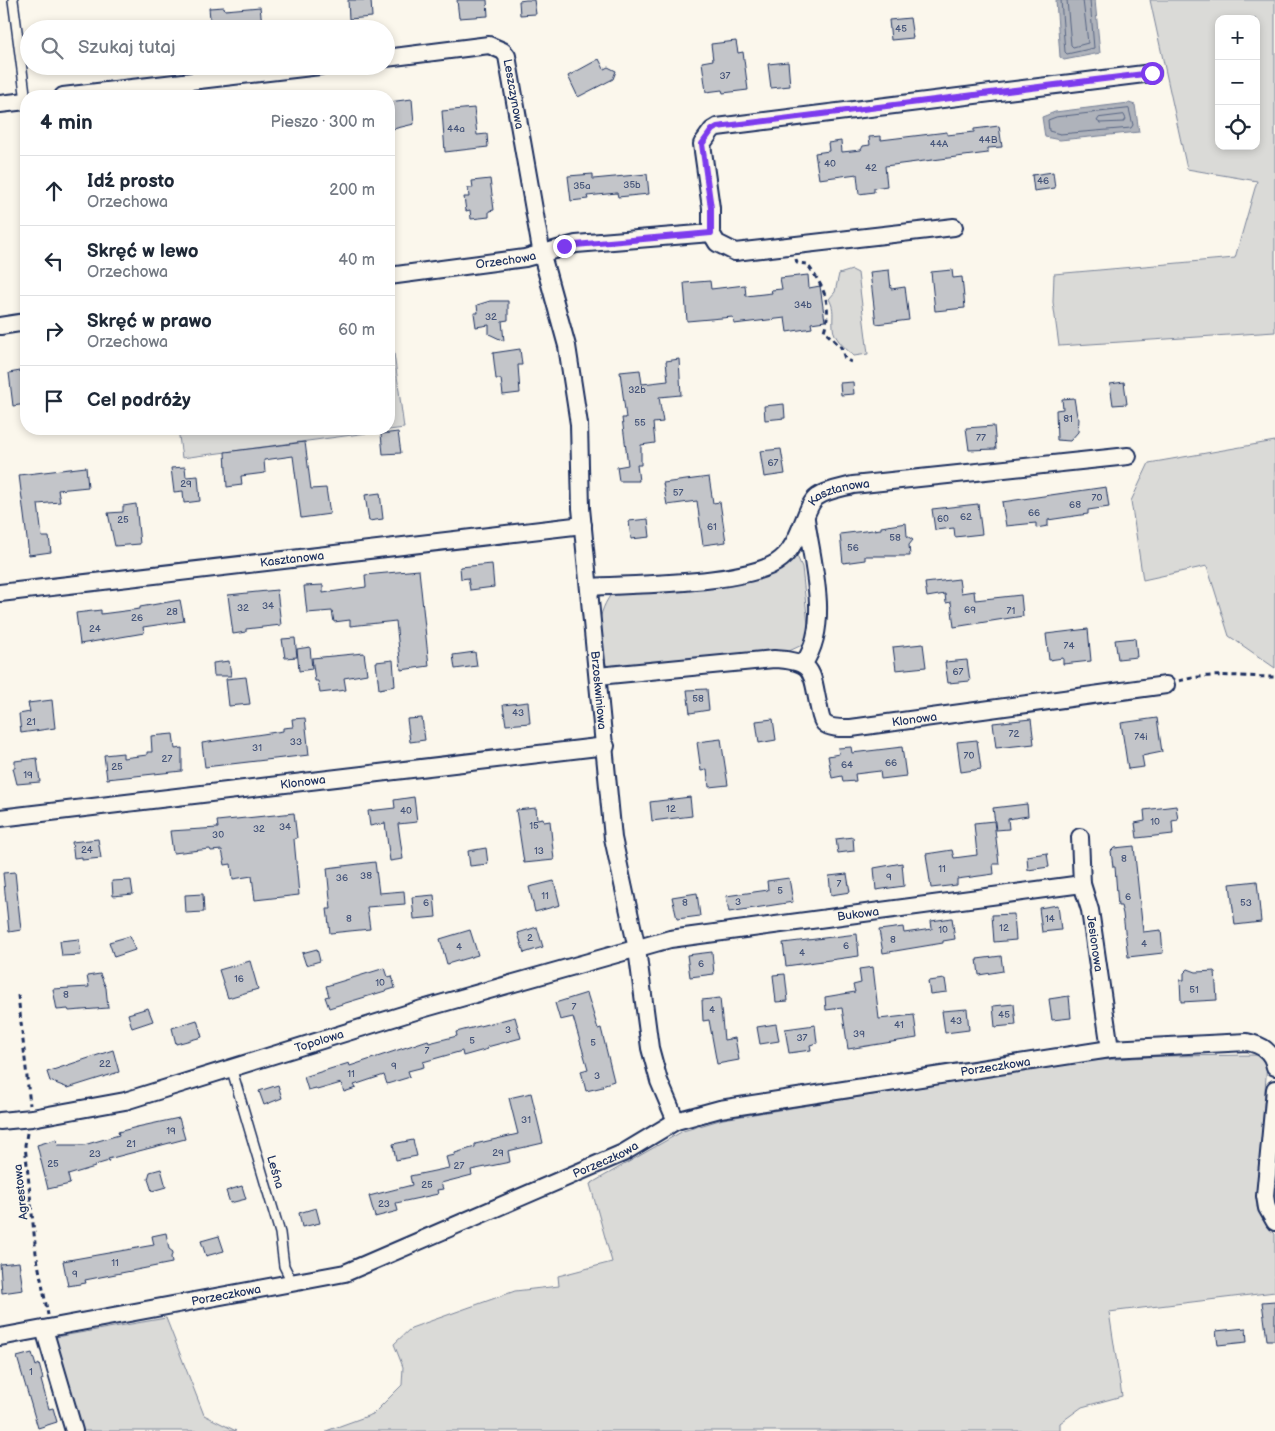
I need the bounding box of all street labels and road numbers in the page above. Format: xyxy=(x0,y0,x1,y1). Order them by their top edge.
street label: Leszczynowa xyxy=(500,58,527,130)
street label: Orzechowa xyxy=(475,248,538,272)
street label: Kasztanowa xyxy=(805,476,871,509)
street label: Kasztanowa xyxy=(259,548,325,570)
street label: Brzoskwiniowa xyxy=(587,650,610,731)
street label: Klonowa xyxy=(891,709,938,730)
street label: Klonowa xyxy=(279,772,327,792)
street label: Bukowa xyxy=(836,904,880,924)
street label: Jesionowa xyxy=(1083,914,1106,973)
street label: Topolowa xyxy=(293,1026,346,1056)
street label: Porzeczkowa xyxy=(960,1054,1032,1079)
street label: Porzeczkowa xyxy=(571,1138,641,1181)
street label: Leśna xyxy=(263,1154,287,1191)
street label: Agrestowa xyxy=(11,1163,31,1221)
street label: Porzeczkowa xyxy=(190,1281,262,1309)

